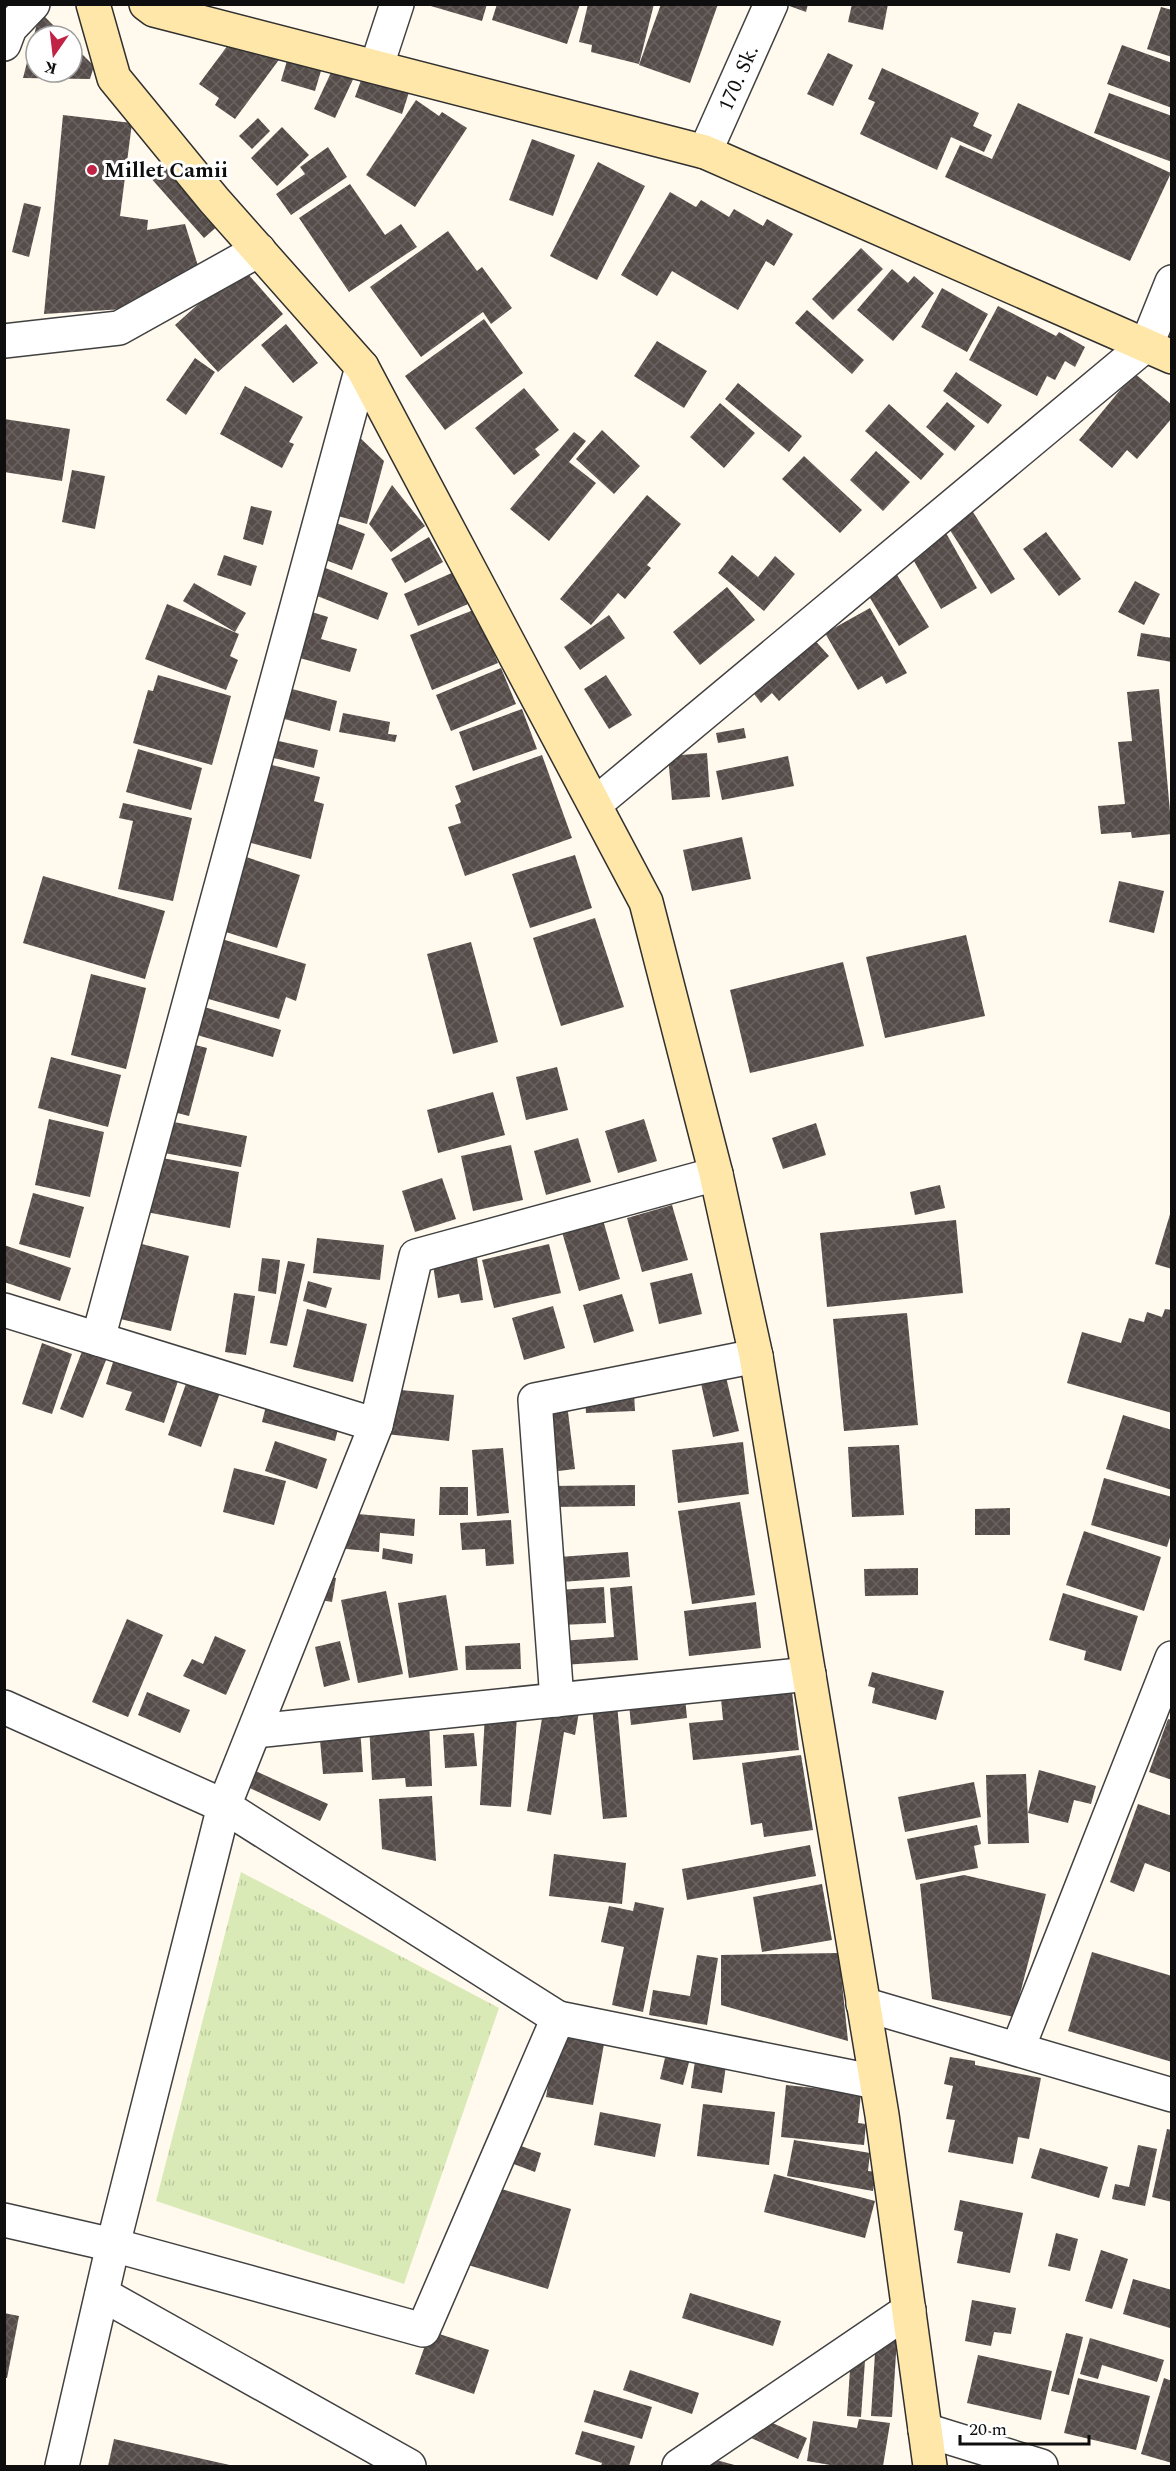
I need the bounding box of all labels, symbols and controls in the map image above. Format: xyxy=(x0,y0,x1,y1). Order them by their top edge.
north arrow xyxy=(24,24,84,84)
street label: 170. Sk. xyxy=(710,40,768,117)
text: K xyxy=(41,54,60,81)
place label: Millet Camii xyxy=(104,155,228,187)
marker: Millet Camii xyxy=(85,163,99,177)
scale bar xyxy=(960,2408,1089,2446)
text: 20 m xyxy=(969,2416,1007,2443)

